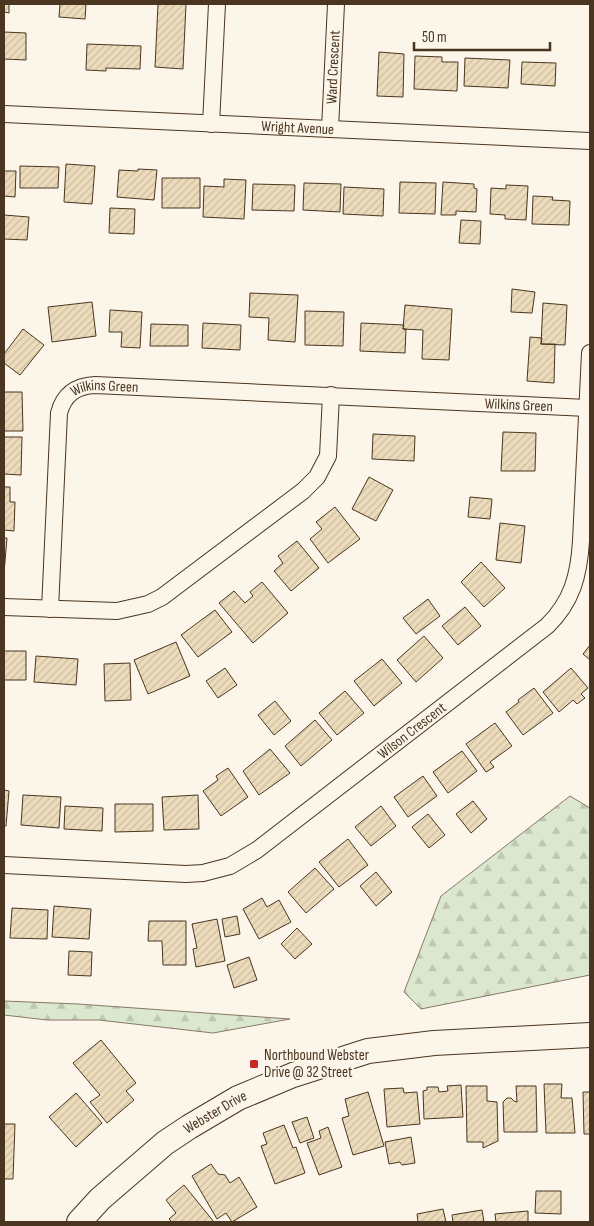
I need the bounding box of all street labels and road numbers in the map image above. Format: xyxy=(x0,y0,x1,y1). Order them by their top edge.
street label: Ward Crescent xyxy=(322,29,345,104)
street label: Wright Avenue xyxy=(261,117,335,139)
street label: Wilkins Green xyxy=(67,376,139,401)
street label: Wilkins Green xyxy=(484,394,553,416)
street label: Wilson Crescent xyxy=(374,698,450,763)
street label: Webster Drive xyxy=(180,1086,250,1138)

